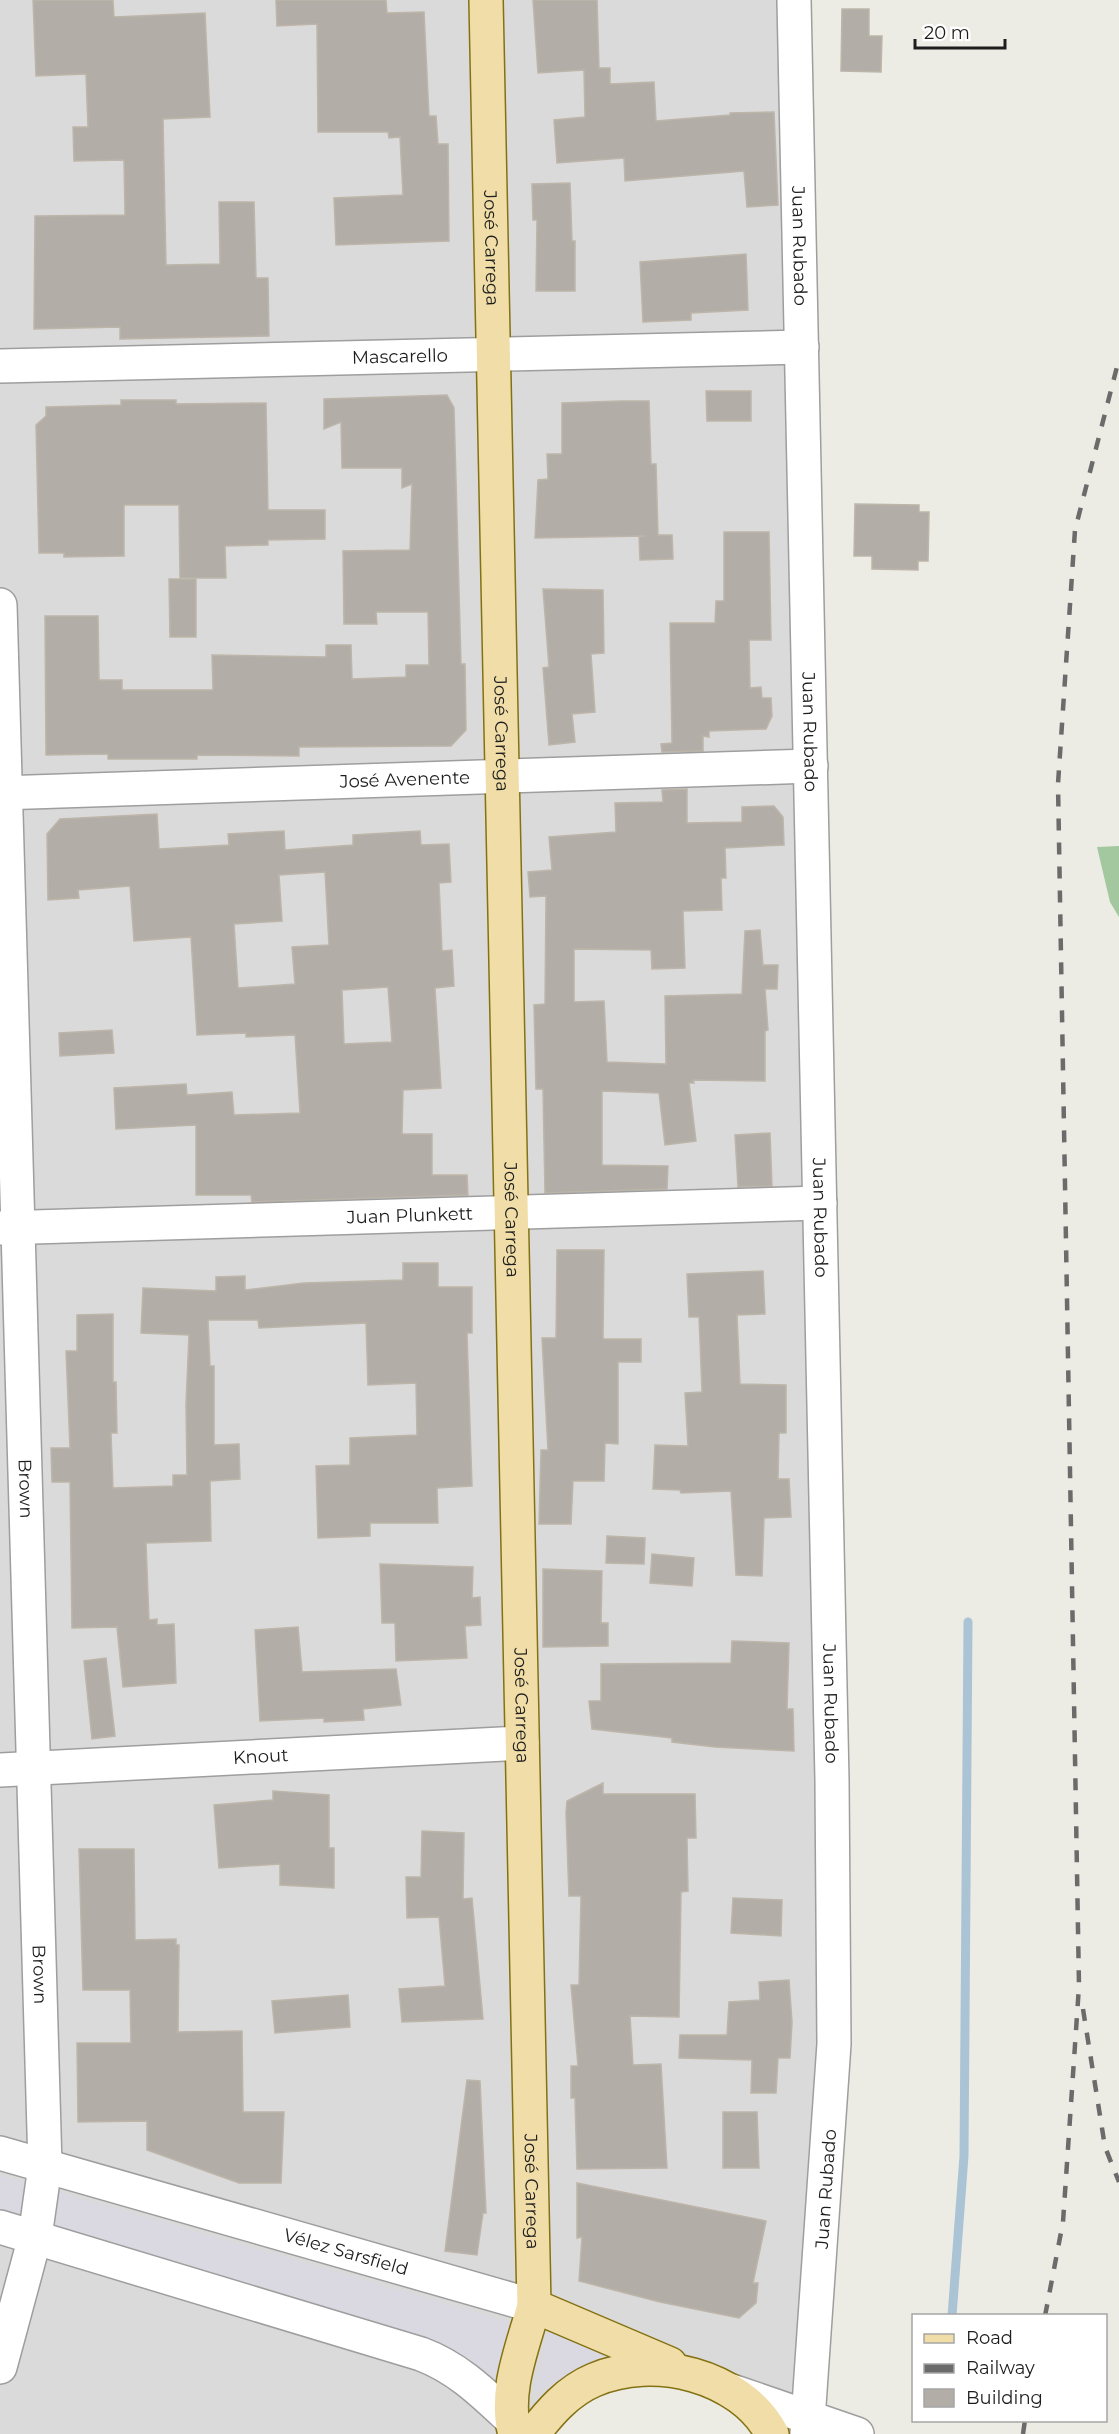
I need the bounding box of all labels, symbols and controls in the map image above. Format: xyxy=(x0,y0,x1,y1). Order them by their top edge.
scale bar xyxy=(915,12,1005,50)
text: 20 m xyxy=(924,22,970,44)
street label: Juan Rubado xyxy=(787,185,812,306)
street label: José Carrega xyxy=(479,189,503,306)
street label: Mascarello xyxy=(352,344,448,369)
street label: Juan Rubado xyxy=(797,671,822,792)
street label: José Carrega xyxy=(489,675,513,792)
street label: José Avenente xyxy=(338,766,471,793)
street label: Juan Rubado xyxy=(808,1156,832,1278)
street label: José Carrega xyxy=(499,1161,524,1278)
street label: Juan Plunkett xyxy=(345,1203,473,1228)
street label: Brown xyxy=(14,1459,37,1519)
street label: Juan Rubado xyxy=(818,1642,843,1764)
street label: José Carrega xyxy=(509,1646,534,1764)
street label: Knout xyxy=(232,1744,289,1769)
street label: Brown xyxy=(28,1944,51,2005)
street label: Juan Rubado xyxy=(811,2128,841,2251)
street label: José Carrega xyxy=(519,2132,544,2250)
street label: Vélez Sarsfield xyxy=(281,2224,411,2280)
legend xyxy=(912,2314,1107,2422)
text: Road xyxy=(966,2327,1013,2349)
text: Railway xyxy=(966,2357,1035,2379)
text: Building xyxy=(966,2387,1043,2409)

